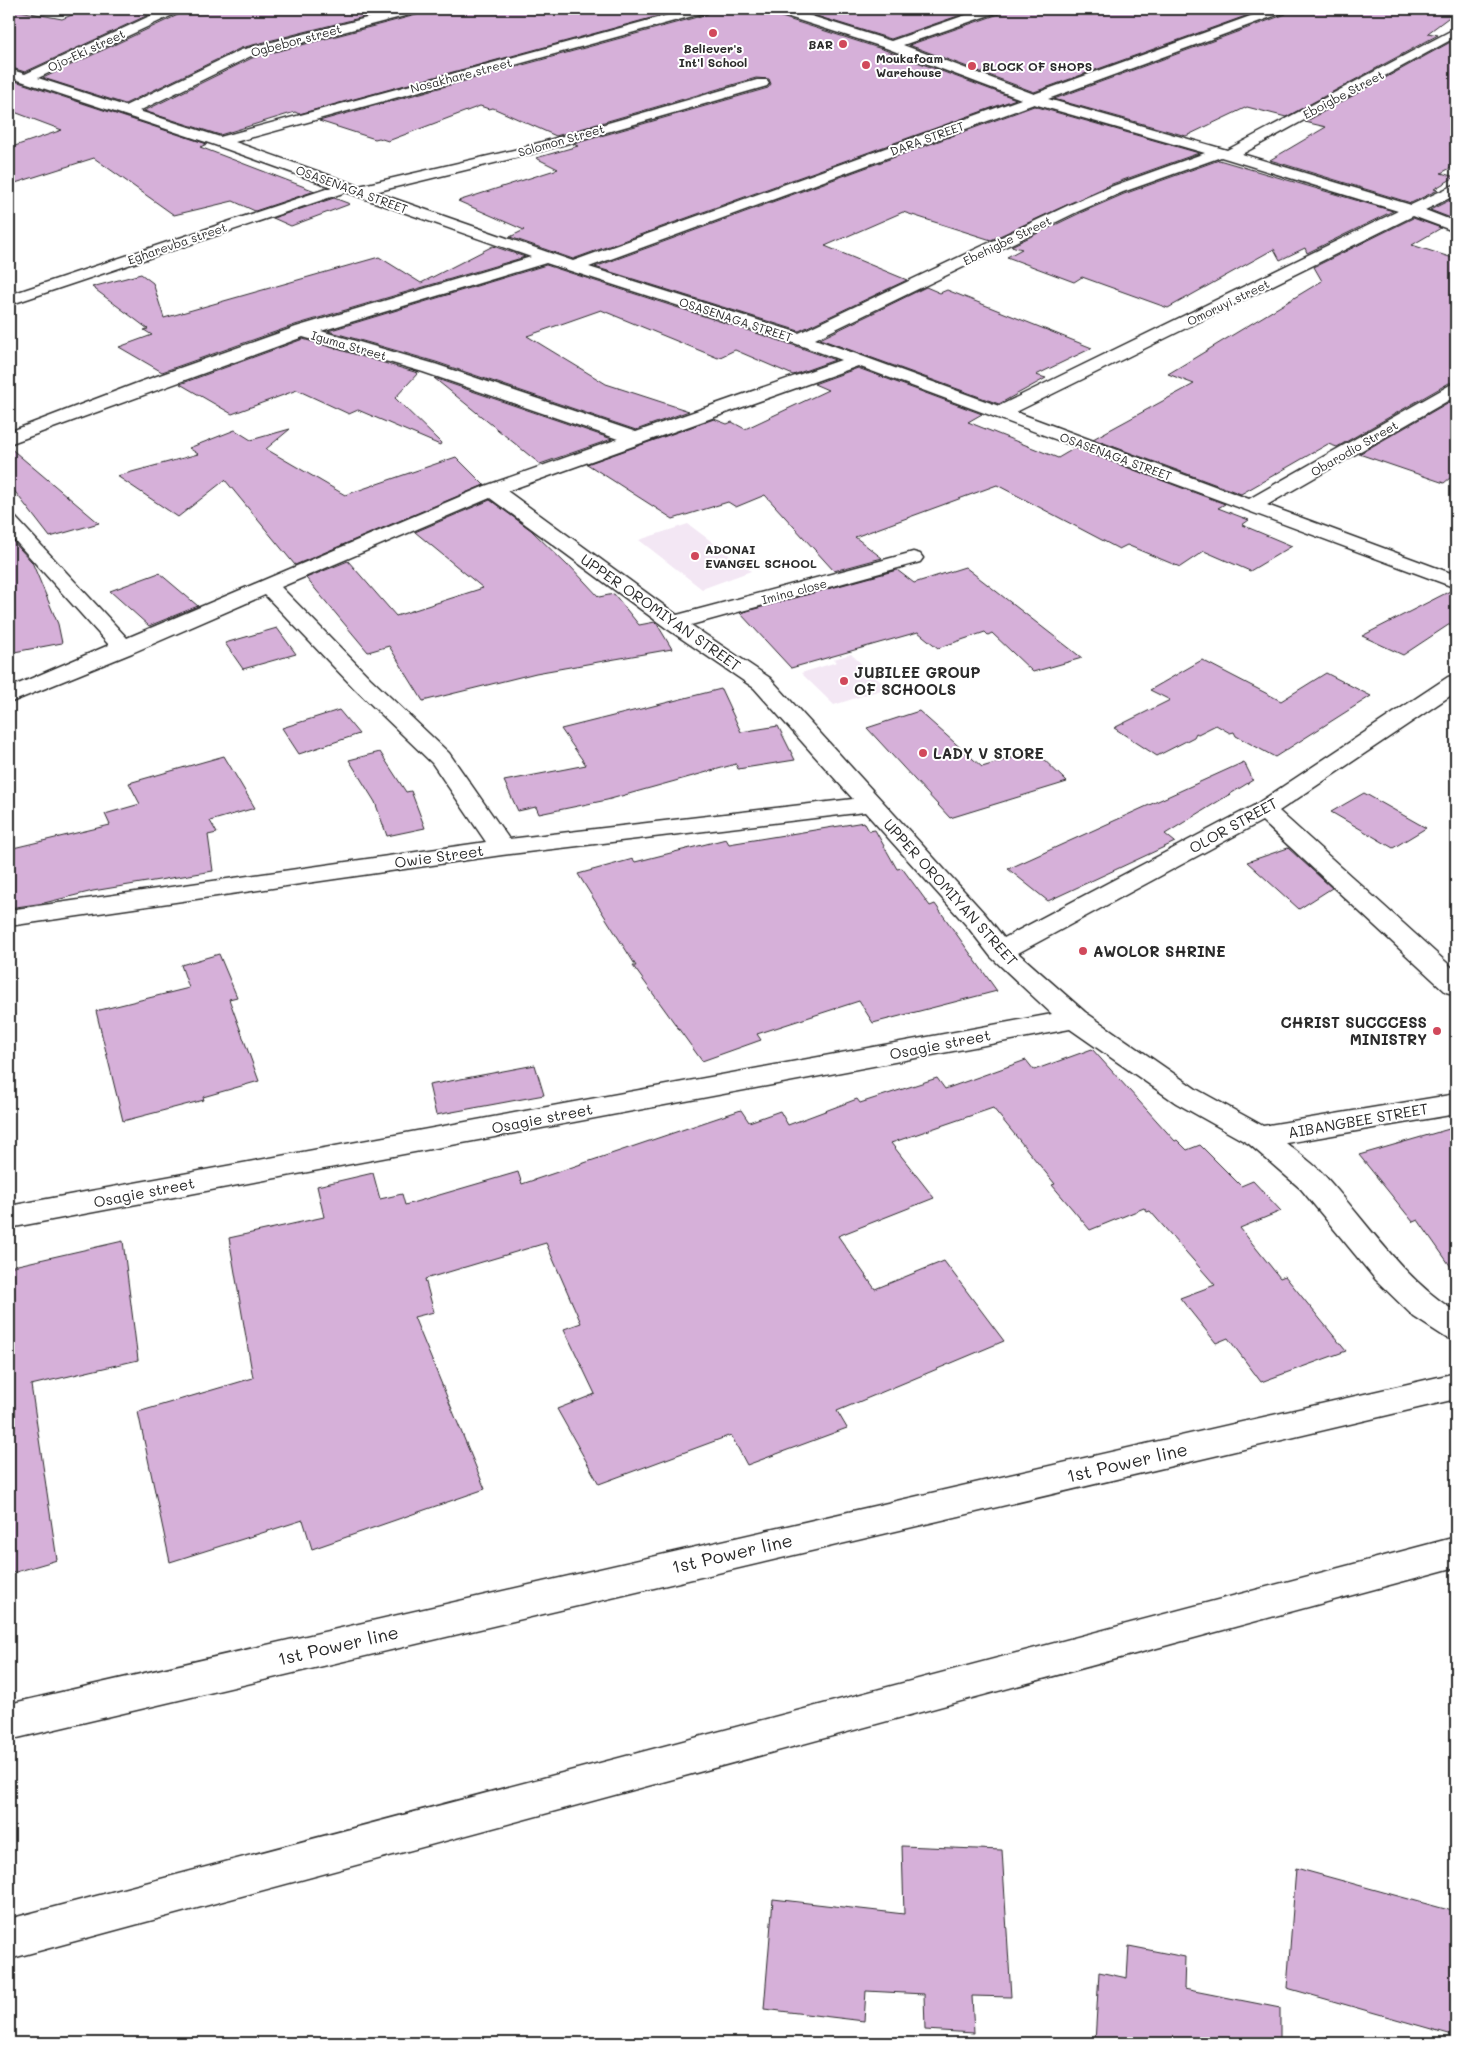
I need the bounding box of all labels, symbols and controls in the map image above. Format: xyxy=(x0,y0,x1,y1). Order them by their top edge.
street label: Ogbebor street xyxy=(249,20,343,60)
street label: Ojo-Eki street xyxy=(45,25,127,75)
marker: Believer's Int'l School xyxy=(707,27,719,39)
place label: BAR xyxy=(808,36,833,52)
marker: BAR xyxy=(837,38,849,50)
place label: Believer's Int'l School xyxy=(679,40,747,70)
place label: Moukafoam Warehouse xyxy=(876,50,943,80)
street label: Nosakhare street xyxy=(408,54,514,96)
place label: BLOCK OF SHOPS xyxy=(982,58,1092,74)
marker: Moukafoam Warehouse xyxy=(860,59,872,71)
marker: BLOCK OF SHOPS xyxy=(966,60,978,72)
street label: Eboigbe Street xyxy=(1300,66,1386,122)
street label: DARA STREET xyxy=(888,117,967,159)
street label: Solomon Street xyxy=(516,120,606,160)
street label: OSASENAGA STREET xyxy=(294,161,410,217)
street label: Ebehigbe Street xyxy=(960,212,1054,268)
street label: Egharevba street xyxy=(125,218,229,268)
street label: Omoruyi street xyxy=(1184,275,1272,329)
street label: OSASENAGA STREET xyxy=(677,293,795,345)
street label: Iguma Street xyxy=(309,327,389,363)
street label: Obarodio Street xyxy=(1307,417,1401,479)
street label: OSASENAGA STREET xyxy=(1058,428,1174,484)
place label: ADONAI EVANGEL SCHOOL xyxy=(705,541,817,571)
street label: UPPER OROMIYAN STREET xyxy=(577,549,745,675)
marker: ADONAI EVANGEL SCHOOL xyxy=(689,550,701,562)
street label: Imina close xyxy=(760,575,828,607)
place label: JUBILEE GROUP OF SCHOOLS xyxy=(854,662,980,699)
marker: JUBILEE GROUP OF SCHOOLS xyxy=(838,675,850,687)
place label: LADY V STORE xyxy=(933,743,1044,763)
marker: LADY V STORE xyxy=(917,747,929,759)
street label: OLOR STREET xyxy=(1185,792,1281,858)
street label: UPPER OROMIYAN STREET xyxy=(880,814,1022,970)
street label: Owie Street xyxy=(393,840,485,872)
place label: AWOLOR SHRINE xyxy=(1093,941,1226,961)
marker: AWOLOR SHRINE xyxy=(1077,945,1089,957)
place label: CHRIST SUCCCESS MINISTRY xyxy=(1280,1012,1427,1049)
street label: Osagie street xyxy=(888,1024,992,1064)
marker: CHRIST SUCCCESS MINISTRY xyxy=(1431,1025,1443,1037)
street label: Osagie street xyxy=(490,1098,594,1138)
street label: AIBANGBEE STREET xyxy=(1286,1098,1430,1142)
street label: Osagie street xyxy=(92,1172,196,1212)
street label: 1st Power line xyxy=(1064,1436,1190,1488)
street label: 1st Power line xyxy=(669,1527,795,1579)
street label: 1st Power line xyxy=(275,1619,401,1671)

